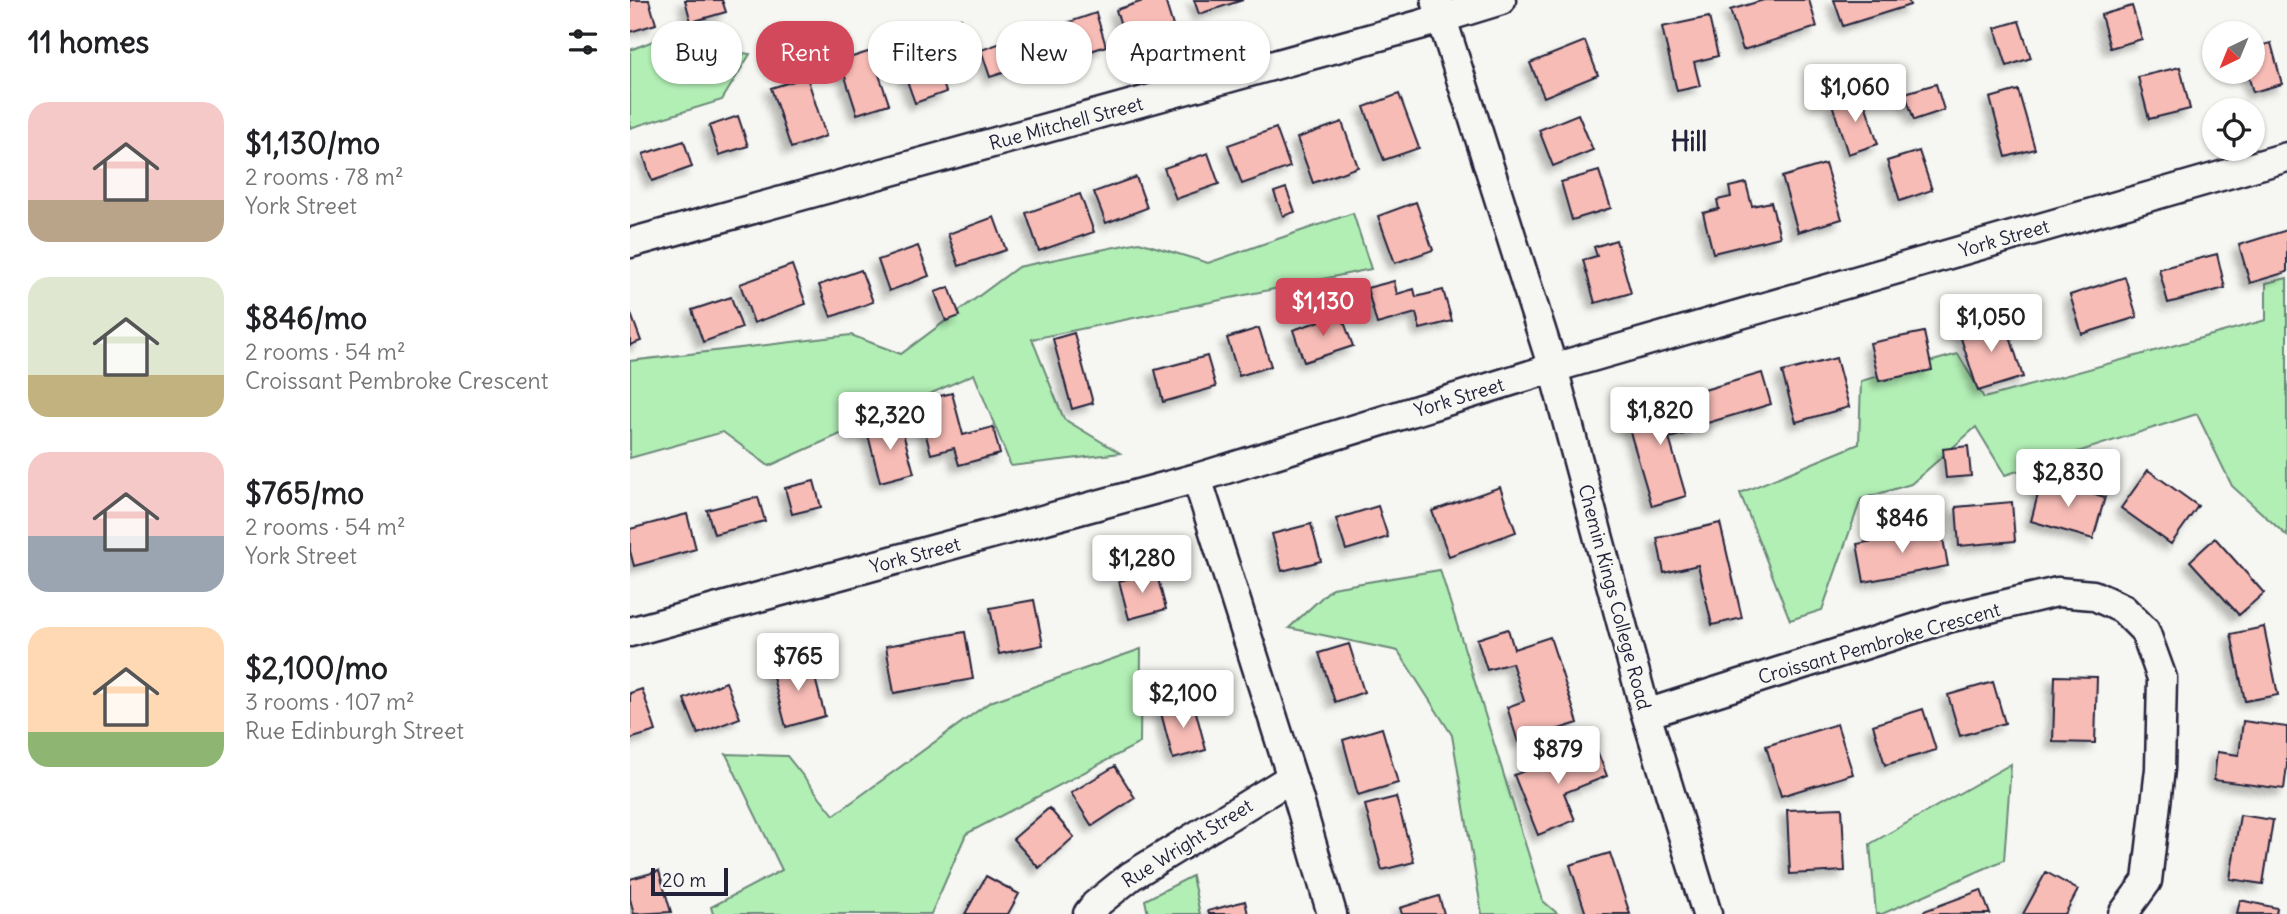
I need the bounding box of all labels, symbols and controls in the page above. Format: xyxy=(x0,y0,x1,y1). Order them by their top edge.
chip: Buy xyxy=(651,21,742,84)
chip: Rent xyxy=(756,21,854,84)
chip: Filters xyxy=(868,21,982,84)
chip: New xyxy=(996,21,1092,84)
chip: Apartment xyxy=(1106,21,1270,84)
north arrow xyxy=(2202,21,2264,84)
map controls xyxy=(2202,21,2265,161)
text: 11 homes xyxy=(28,23,149,61)
icon: filters xyxy=(564,23,602,61)
pin: $1,060 xyxy=(1798,64,1912,124)
text: $1,060 xyxy=(1820,72,1890,101)
street label: Rue Mitchell Street xyxy=(986,91,1146,155)
button: locate xyxy=(2202,98,2265,161)
text: $1,130/mo xyxy=(245,124,380,162)
district label: Hill xyxy=(1671,125,1707,158)
icon: home xyxy=(84,130,168,214)
text: 2 rooms · 78 m² xyxy=(245,162,404,191)
text: York Street xyxy=(245,191,357,220)
street label: York Street xyxy=(1956,214,2052,262)
pin: $1,130 xyxy=(1266,278,1380,338)
text: $1,130 xyxy=(1292,286,1354,315)
pin: $1,050 xyxy=(1934,294,2048,354)
text: $846/mo xyxy=(245,299,367,337)
text: $1,050 xyxy=(1956,302,2026,331)
icon: home xyxy=(84,305,168,389)
text: 2 rooms · 54 m² xyxy=(245,337,406,366)
text: Croissant Pembroke Crescent xyxy=(245,366,549,395)
street label: York Street xyxy=(1411,372,1507,422)
pin: $1,820 xyxy=(1603,388,1717,447)
pin: $2,320 xyxy=(833,392,947,452)
text: $1,820 xyxy=(1626,395,1694,424)
text: $2,320 xyxy=(855,400,925,429)
pin: $2,830 xyxy=(2011,449,2125,509)
text: $2,830 xyxy=(2032,457,2104,486)
text: $765/mo xyxy=(245,474,364,512)
icon: home xyxy=(84,480,168,564)
street label: Chemin Kings College Road xyxy=(1573,482,1657,712)
pin: $846 xyxy=(1861,496,1943,555)
text: $846 xyxy=(1876,503,1928,532)
text: 2 rooms · 54 m² xyxy=(245,512,406,541)
street label: York Street xyxy=(867,531,963,579)
pin: $1,280 xyxy=(1085,536,1199,595)
text: York Street xyxy=(245,541,357,570)
text: $1,280 xyxy=(1108,543,1176,572)
street label: Croissant Pembroke Crescent xyxy=(1755,597,2003,689)
pin: $765 xyxy=(757,634,839,693)
text: $765 xyxy=(773,641,823,670)
text: $2,100/mo xyxy=(245,649,388,687)
icon: home xyxy=(84,655,168,739)
pin: $2,100 xyxy=(1126,670,1240,730)
text: $2,100 xyxy=(1149,678,1217,707)
text: 3 rooms · 107 m² xyxy=(245,687,415,716)
text: Rue Edinburgh Street xyxy=(245,716,464,745)
pin: $879 xyxy=(1517,726,1599,786)
text: $879 xyxy=(1533,734,1583,763)
street label: Rue Wright Street xyxy=(1117,793,1257,893)
scale bar xyxy=(651,865,728,897)
text: 20 m xyxy=(662,868,706,892)

